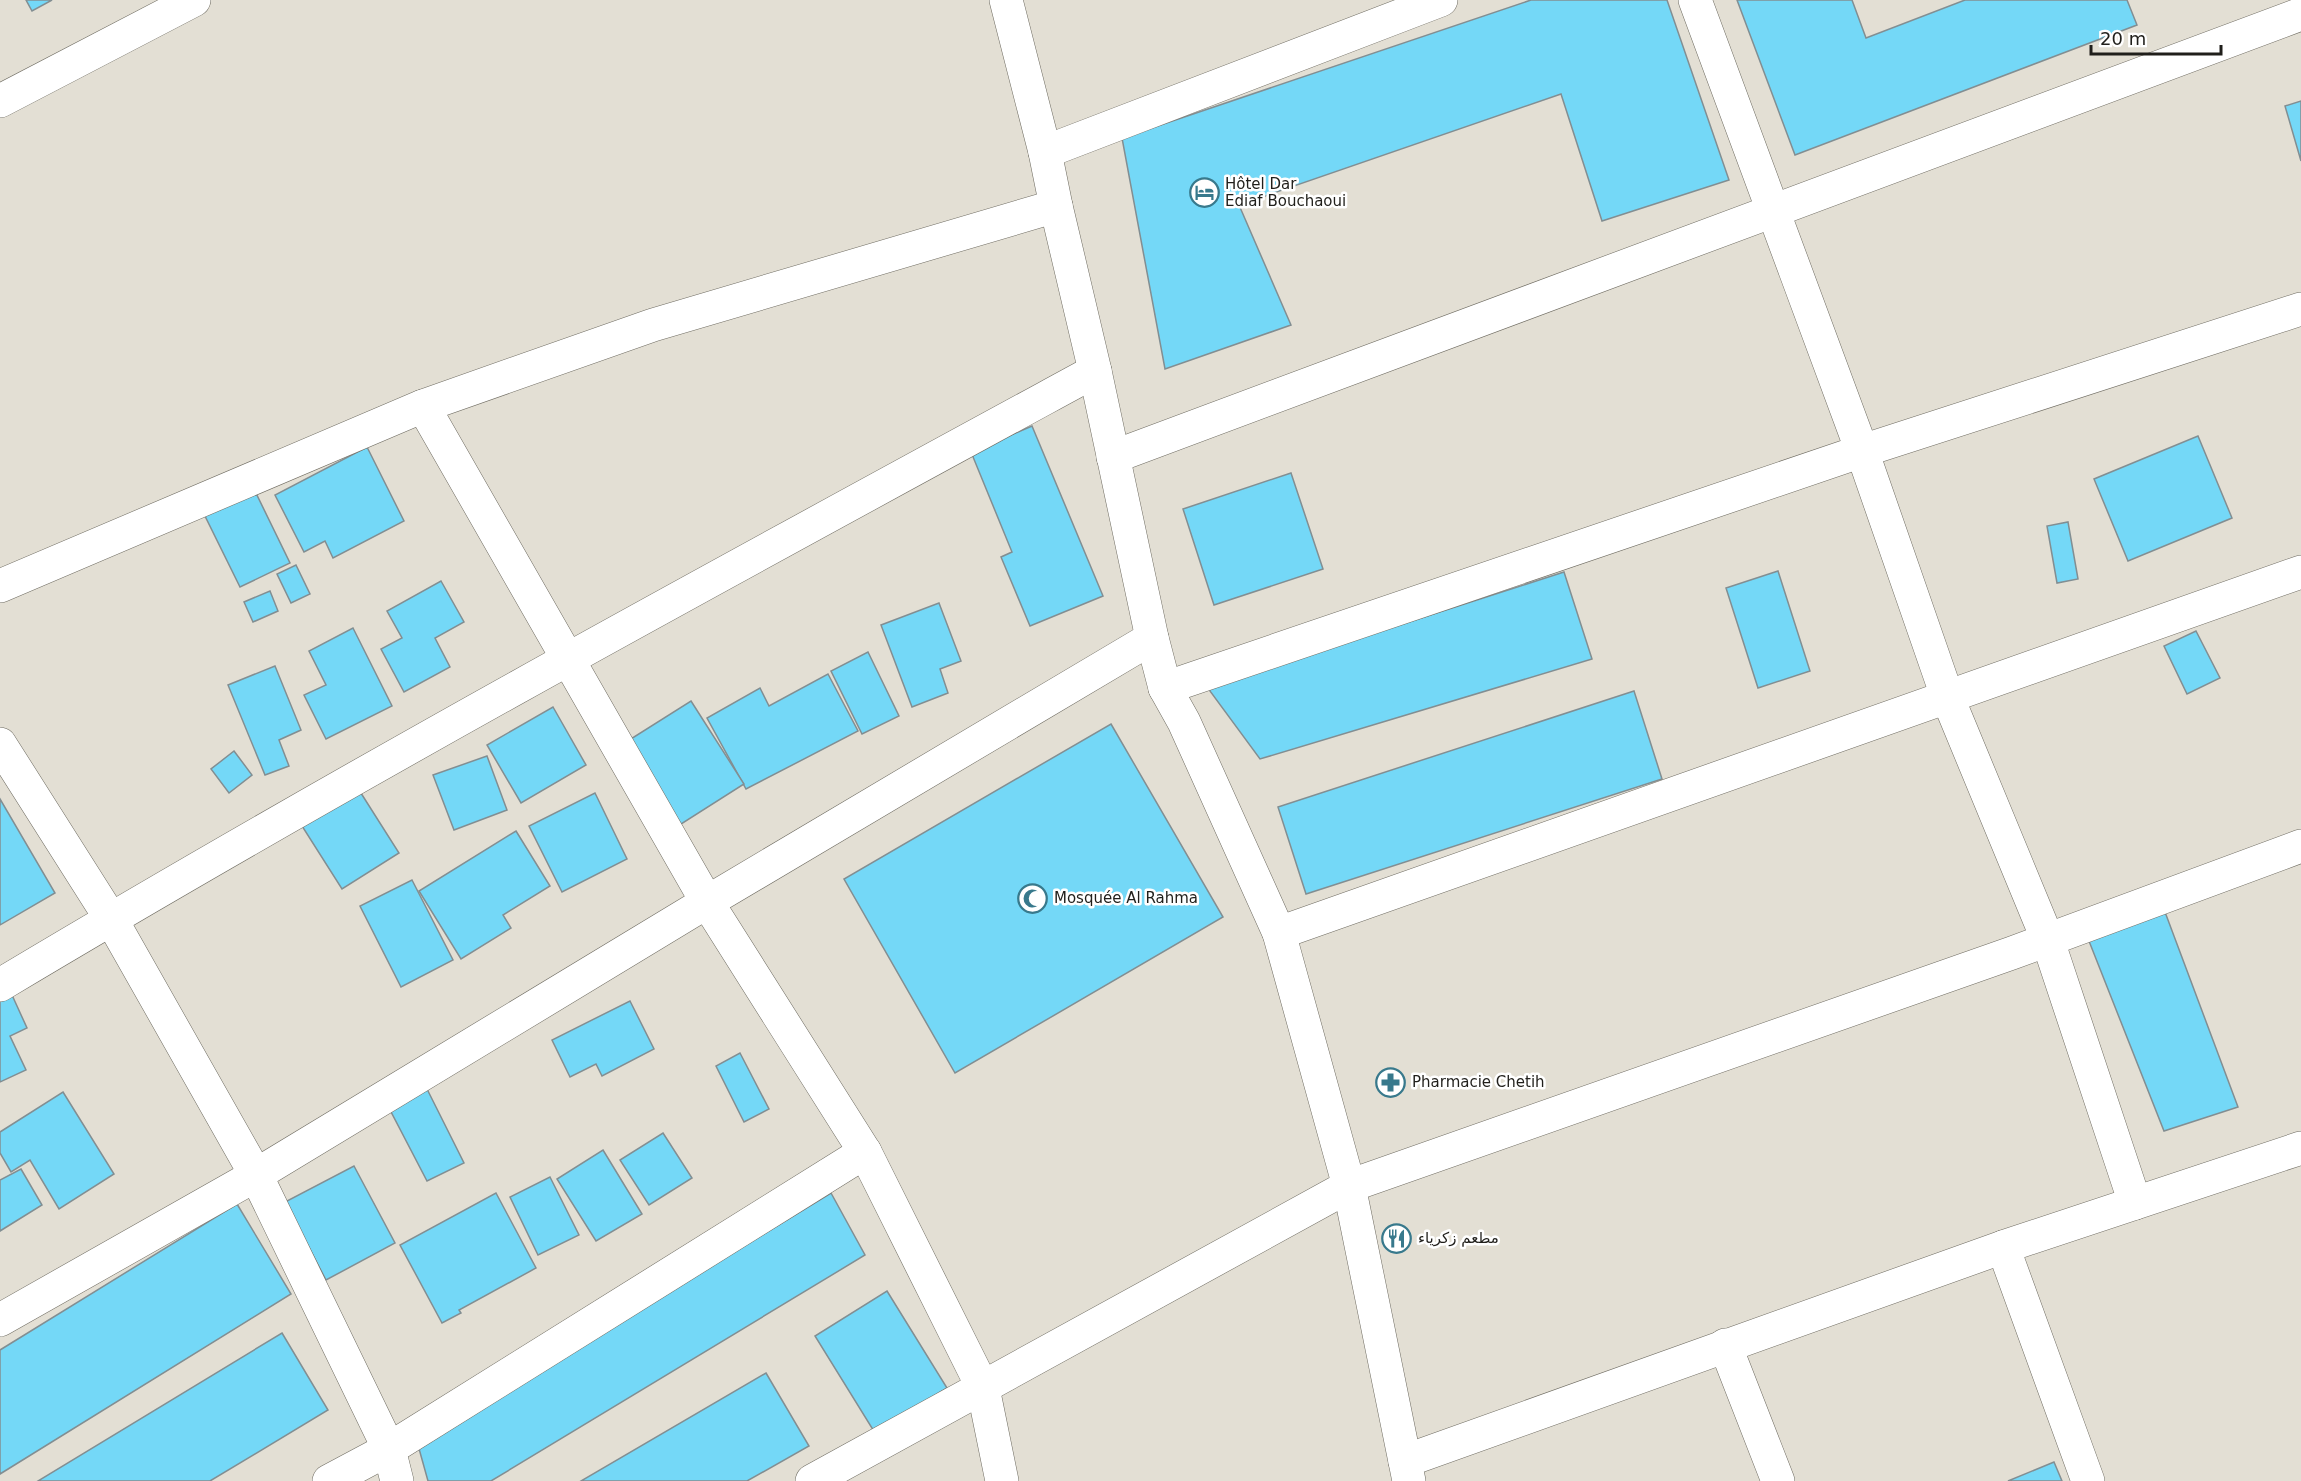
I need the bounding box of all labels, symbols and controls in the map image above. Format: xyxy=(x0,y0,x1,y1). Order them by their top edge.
scale bar xyxy=(2091,18,2222,56)
text: 20 m xyxy=(2100,28,2146,49)
place label: Hôtel Dar Ediaf Bouchaoui xyxy=(1225,175,1346,210)
hotel icon: Hôtel Dar Ediaf Bouchaoui xyxy=(1188,177,1220,209)
mosque icon: Mosquée Al Rahma xyxy=(1017,882,1049,914)
place label: Mosquée Al Rahma xyxy=(1054,889,1198,907)
pharmacy icon: Pharmacie Chetih xyxy=(1375,1066,1407,1098)
place label: Pharmacie Chetih xyxy=(1412,1073,1545,1091)
restaurant icon: مطعم زكرياء xyxy=(1381,1222,1413,1254)
place label: مطعم زكرياء xyxy=(1418,1229,1499,1247)

